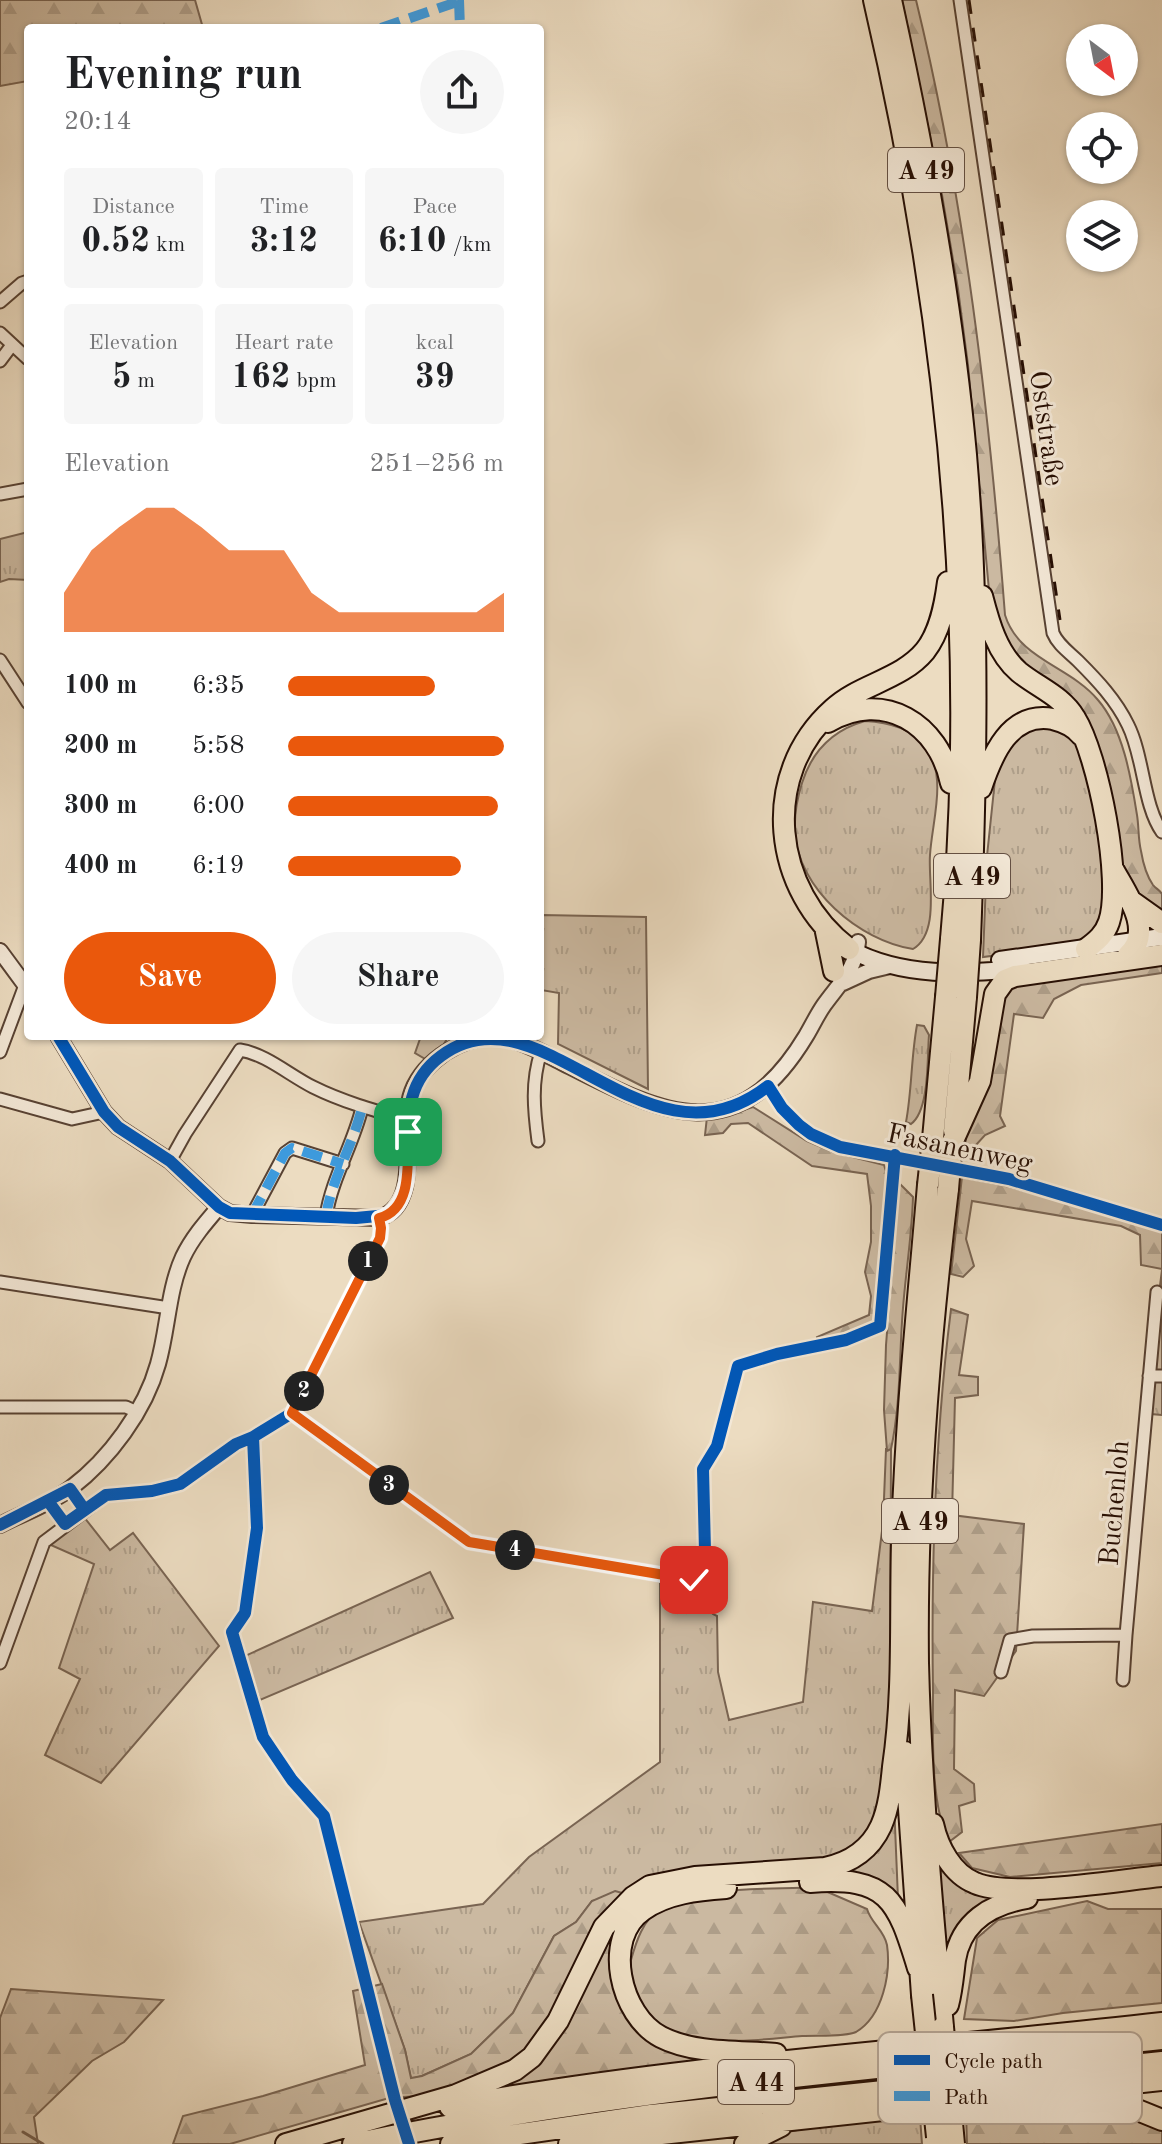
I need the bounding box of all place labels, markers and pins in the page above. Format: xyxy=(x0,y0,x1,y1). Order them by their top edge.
pin xyxy=(374,1098,442,1166)
pin: 1 xyxy=(348,1241,388,1281)
pin: 2 xyxy=(284,1371,324,1411)
pin: 3 xyxy=(369,1465,409,1505)
pin: 4 xyxy=(495,1530,535,1570)
pin xyxy=(660,1546,728,1614)

